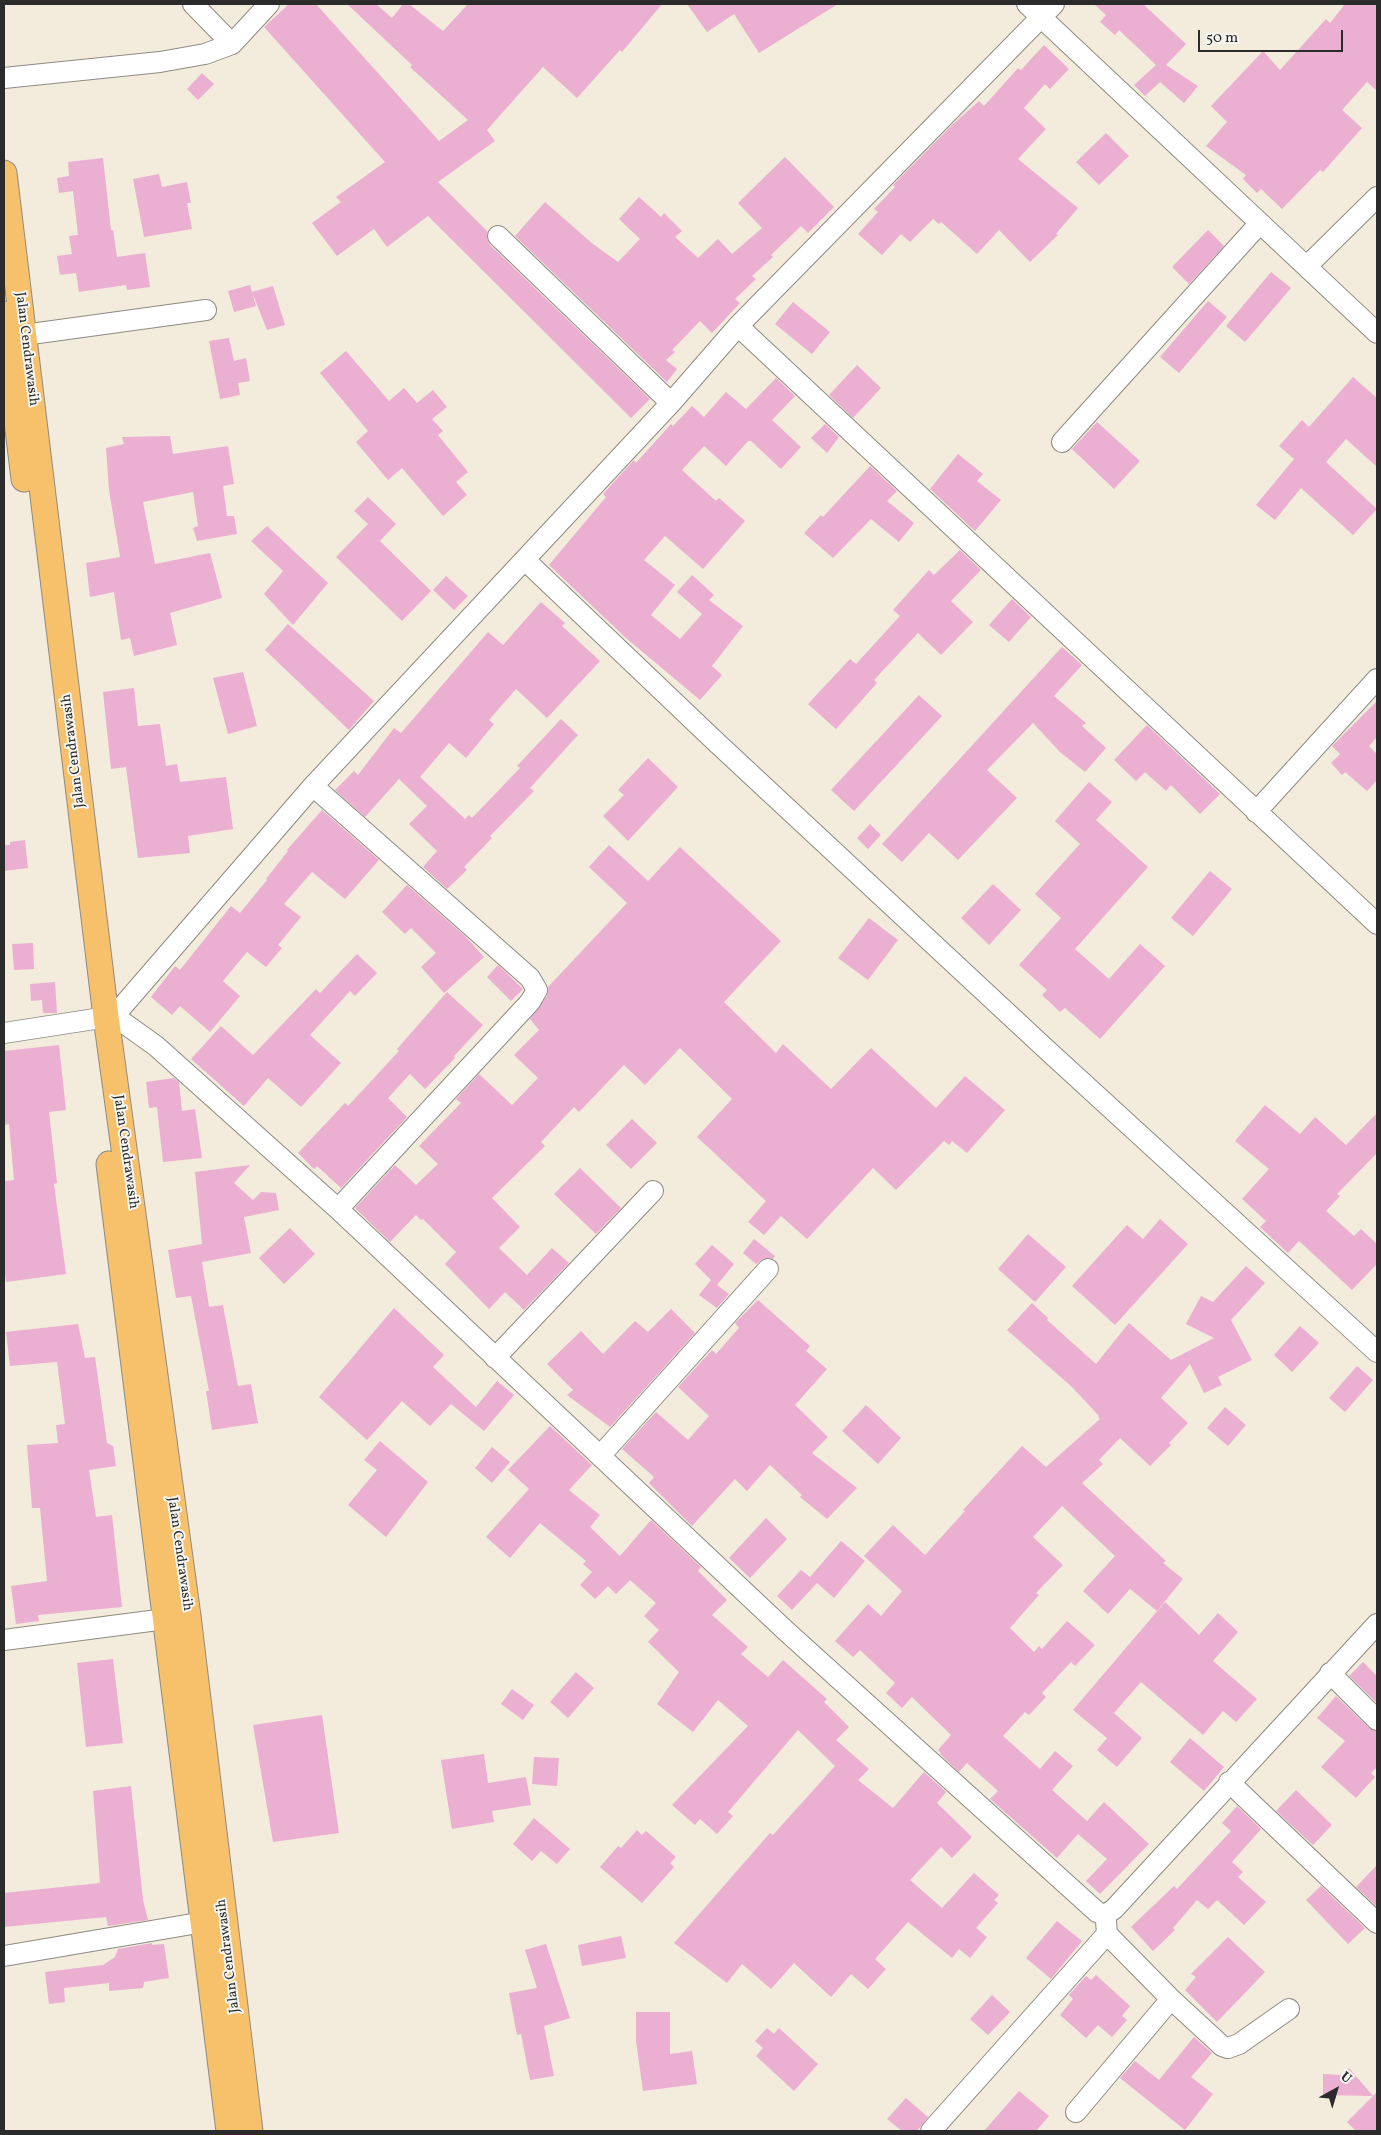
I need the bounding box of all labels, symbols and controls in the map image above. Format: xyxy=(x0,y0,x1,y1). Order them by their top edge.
scale bar xyxy=(1201,20,1346,52)
text: 50 m xyxy=(1206,28,1238,49)
street label: Jalan Cendrawasih xyxy=(11,291,41,407)
street label: Jalan Cendrawasih xyxy=(59,693,89,809)
street label: Jalan Cendrawasih xyxy=(109,1094,141,1210)
street label: Jalan Cendrawasih xyxy=(163,1496,195,1612)
street label: Jalan Cendrawasih xyxy=(214,1898,244,2014)
north arrow xyxy=(1311,2065,1361,2115)
text: U xyxy=(1336,2068,1355,2088)

